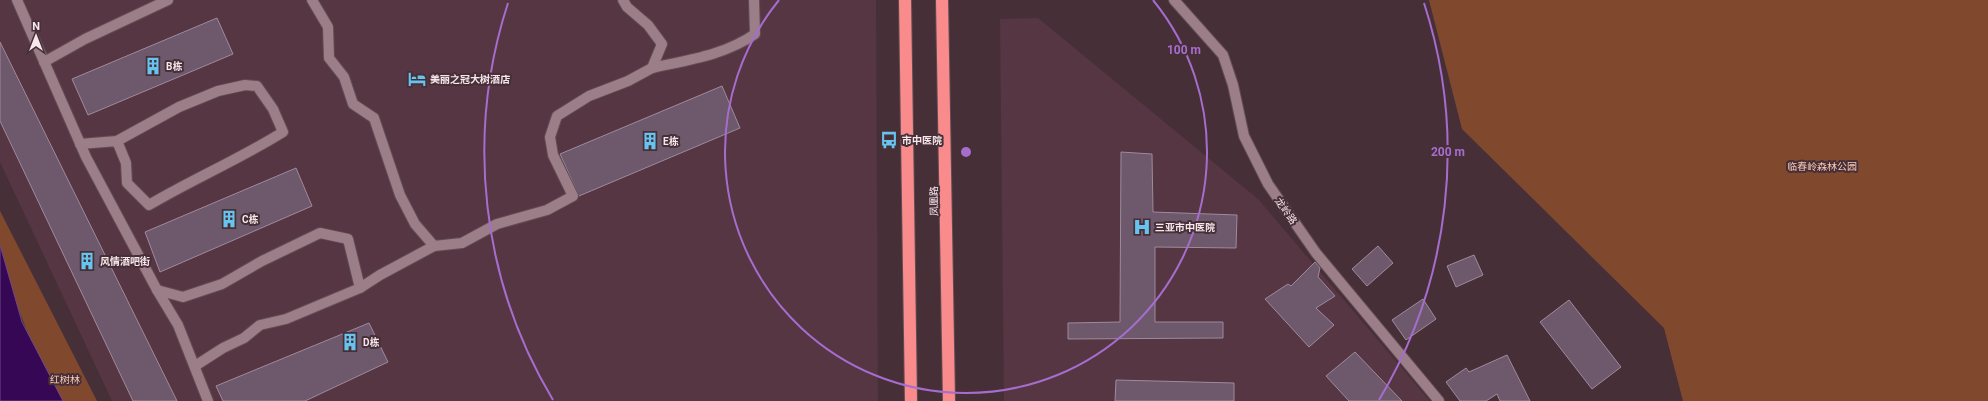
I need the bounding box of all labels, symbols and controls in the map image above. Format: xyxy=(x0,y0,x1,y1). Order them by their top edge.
north arrow xyxy=(16,16,56,56)
text: N xyxy=(32,20,40,33)
text: 100 m xyxy=(1167,43,1201,57)
building icon: B栋 xyxy=(143,56,163,76)
place label: B栋 xyxy=(166,60,182,72)
hotel icon: 美丽之冠大树酒店 xyxy=(407,69,427,89)
place label: 美丽之冠大树酒店 xyxy=(430,73,510,85)
bus stop icon: 市中医院 xyxy=(879,130,899,150)
building icon: E栋 xyxy=(640,131,660,151)
place label: E栋 xyxy=(663,135,679,147)
place label: 市中医院 xyxy=(902,135,942,146)
centre of rings xyxy=(959,145,973,159)
text: 200 m xyxy=(1431,145,1465,159)
park label: 临春岭森林公园 xyxy=(1787,161,1857,172)
street label: 凤凰路 xyxy=(928,186,940,216)
street label: 龙岭路 xyxy=(1273,196,1299,226)
building icon: C栋 xyxy=(219,209,239,229)
place label: C栋 xyxy=(242,213,259,225)
hospital icon: 三亚市中医院 xyxy=(1132,217,1152,237)
place label: 三亚市中医院 xyxy=(1155,222,1215,233)
building icon: 风情酒吧街 xyxy=(77,251,97,271)
place label: 风情酒吧街 xyxy=(100,256,150,267)
building icon: D栋 xyxy=(340,332,360,352)
place label: D栋 xyxy=(363,336,380,348)
park label: 红树林 xyxy=(50,374,80,385)

